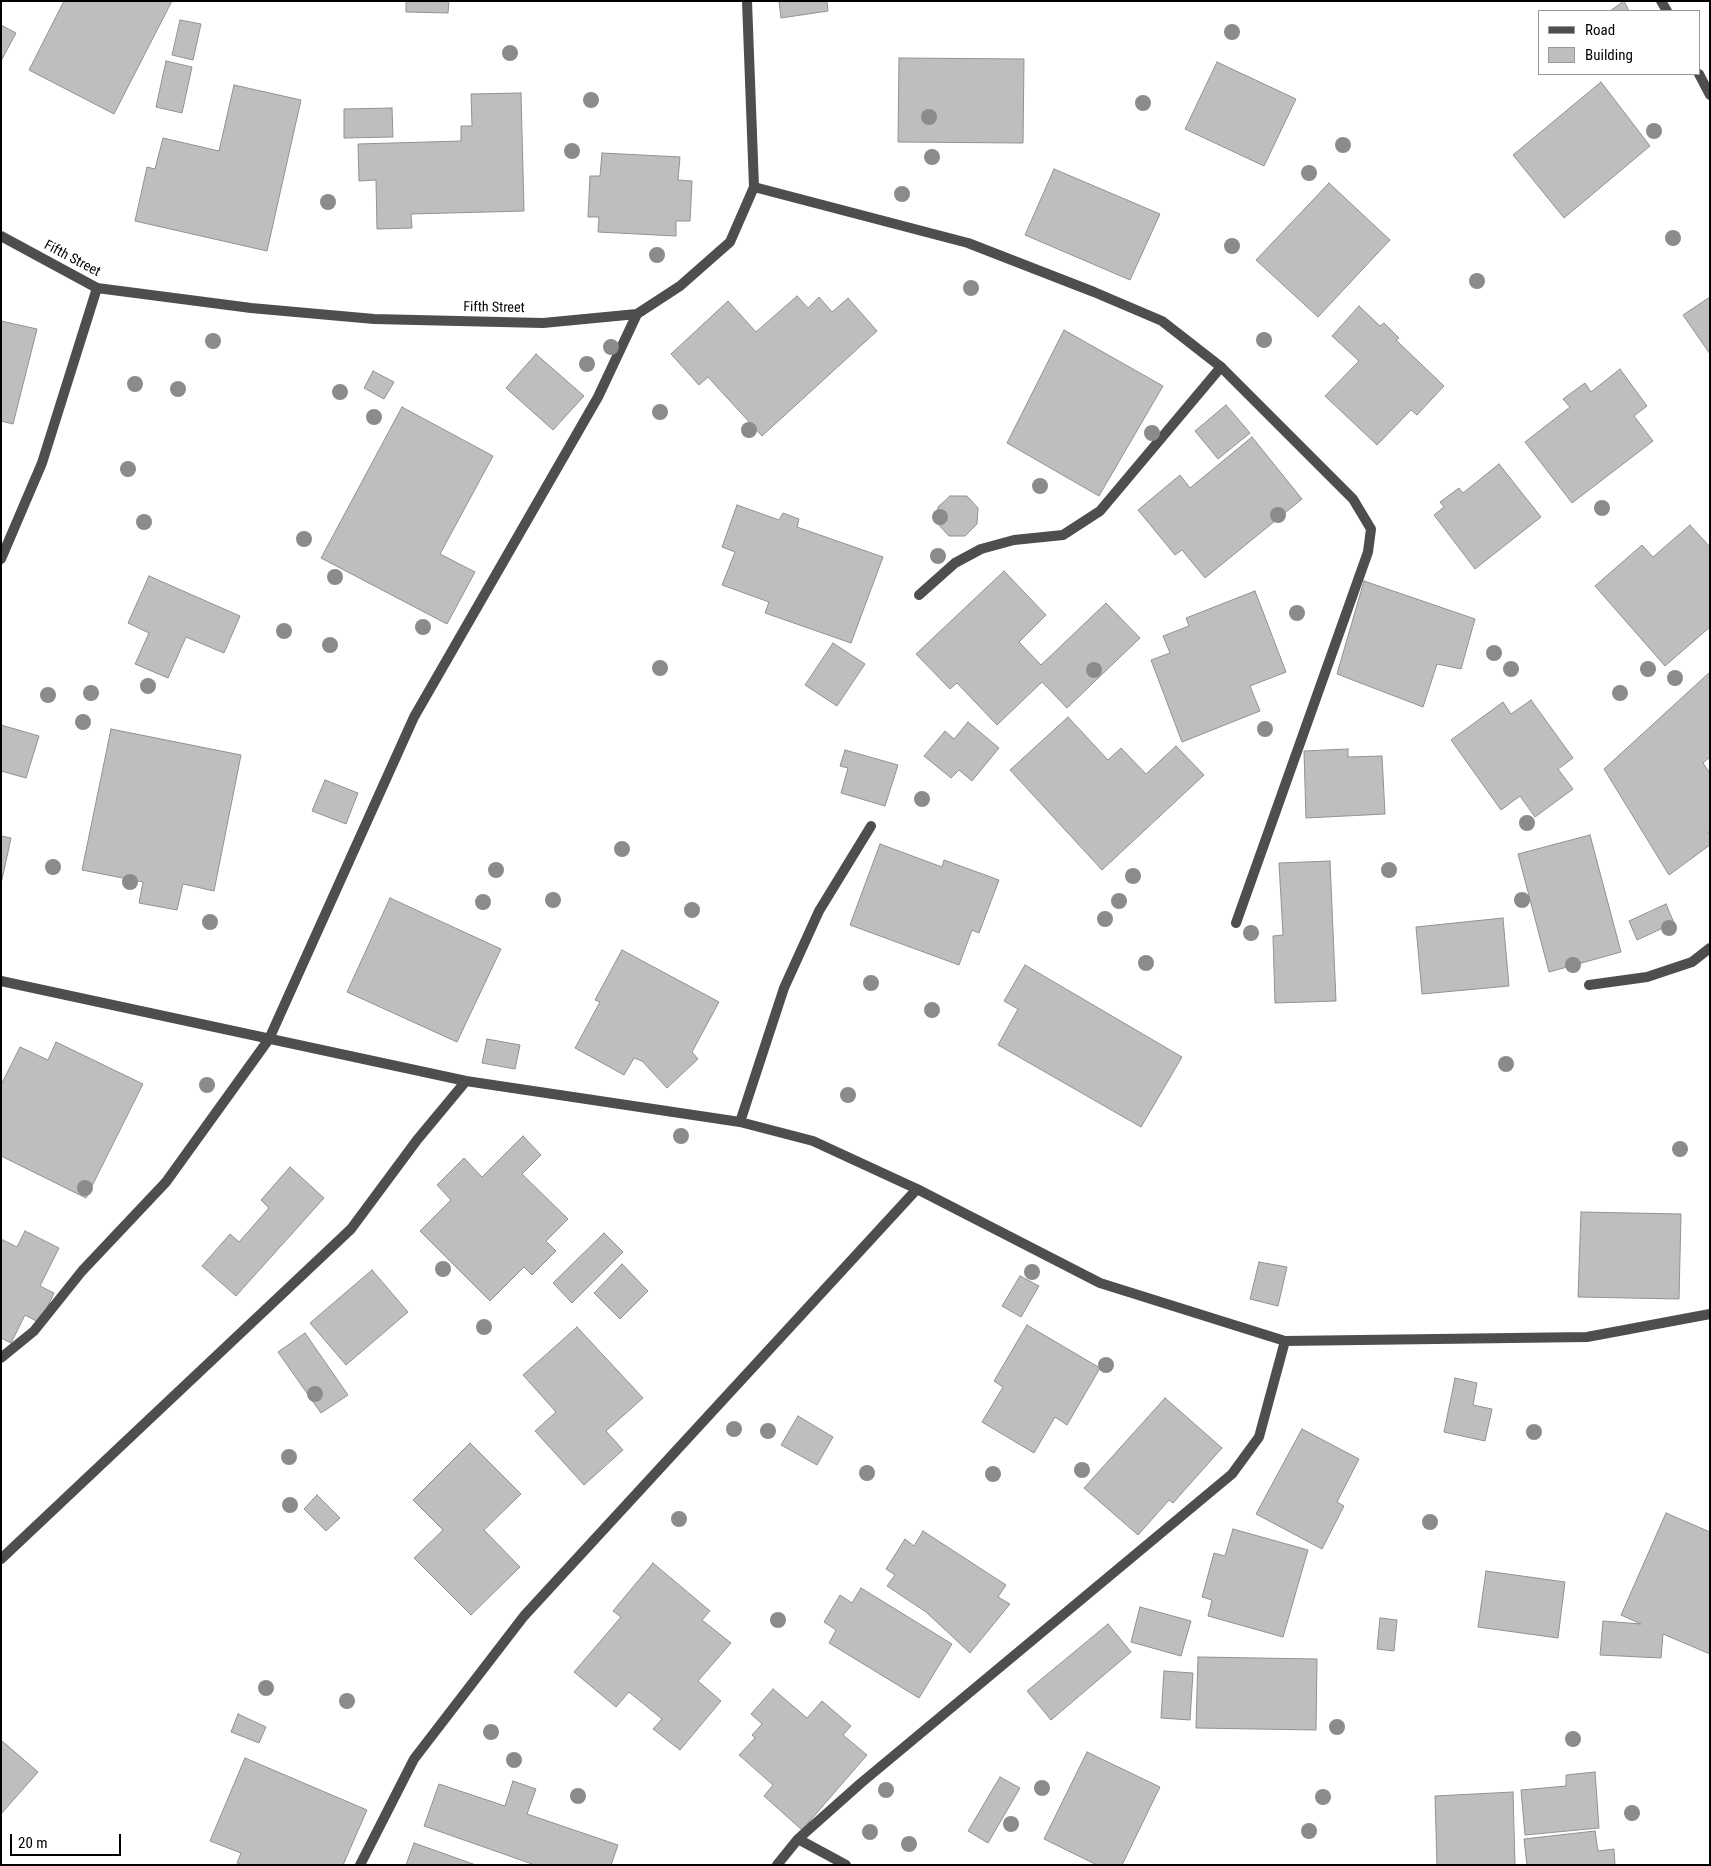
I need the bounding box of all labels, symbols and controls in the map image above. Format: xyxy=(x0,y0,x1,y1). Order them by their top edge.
legend xyxy=(1538,10,1701,75)
text: Road xyxy=(1585,21,1615,39)
text: Building xyxy=(1585,46,1633,64)
street label: Fifth Street xyxy=(41,237,103,281)
street label: Fifth Street xyxy=(463,299,525,317)
scale bar xyxy=(12,1824,124,1856)
text: 20 m xyxy=(18,1834,48,1852)

